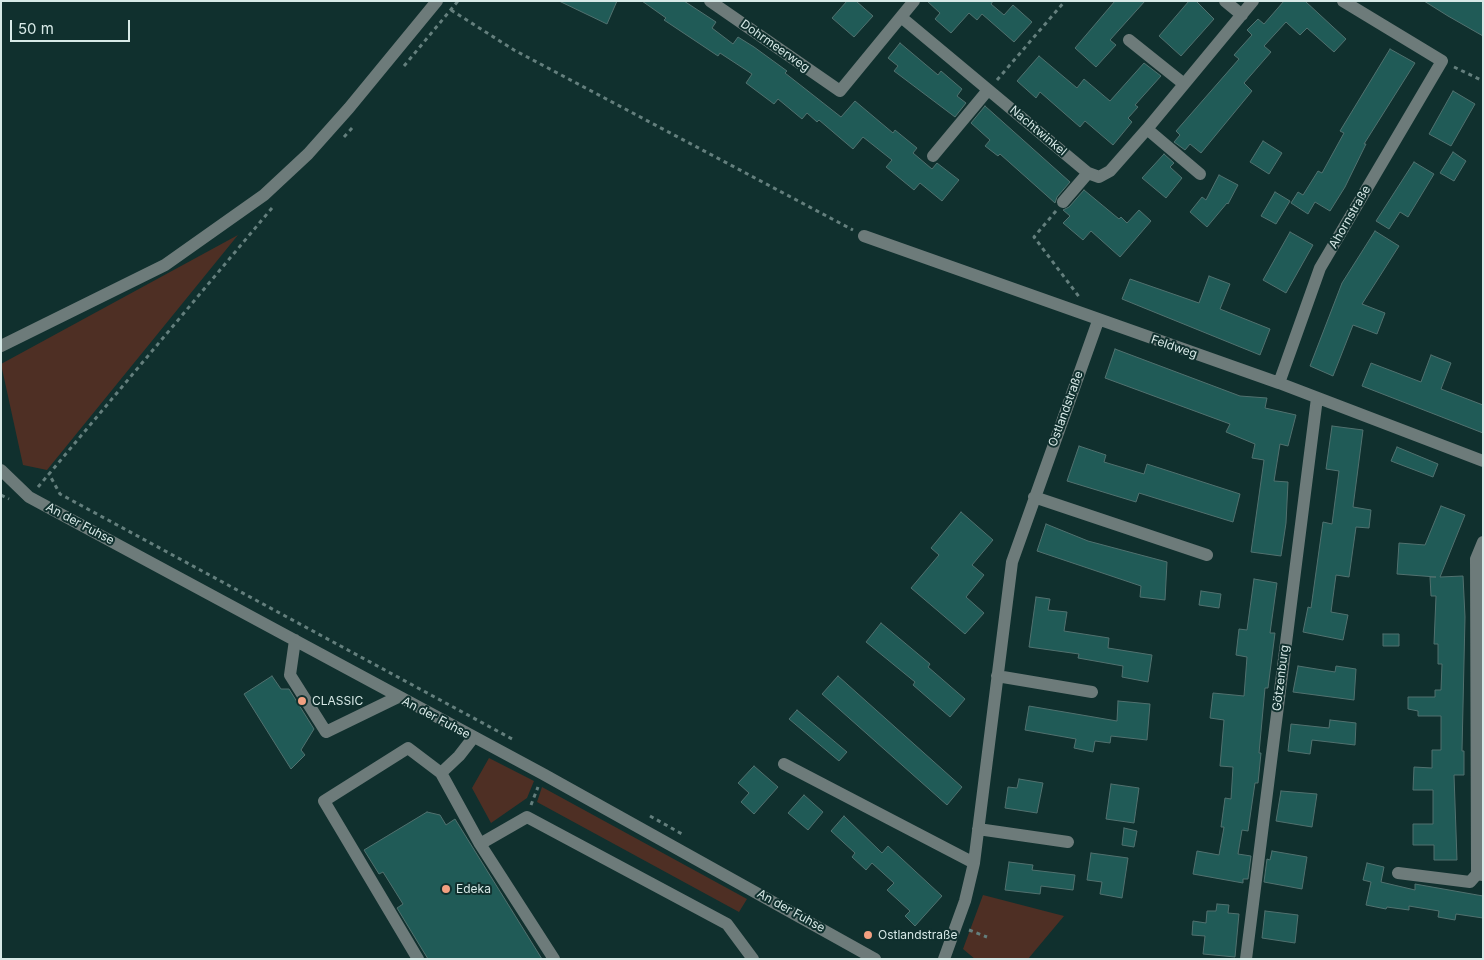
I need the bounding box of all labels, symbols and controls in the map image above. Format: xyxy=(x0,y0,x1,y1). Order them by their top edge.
scale bar xyxy=(12,10,132,42)
street label: Dohrmeerweg xyxy=(738,17,812,75)
text: 50 m xyxy=(18,19,54,38)
street label: Nachtwinkel xyxy=(1007,103,1069,159)
street label: Ahornstraße xyxy=(1326,183,1374,251)
street label: Feldweg xyxy=(1149,332,1199,362)
street label: Ostlandstraße xyxy=(1046,369,1086,449)
street label: An der Fuhse xyxy=(43,500,117,548)
street label: Götzenburg xyxy=(1270,644,1292,712)
place label: CLASSIC xyxy=(312,694,363,708)
street label: An der Fuhse xyxy=(399,694,473,742)
marker: CLASSIC xyxy=(296,695,308,707)
place label: Edeka xyxy=(456,882,491,896)
marker: Edeka xyxy=(440,883,452,895)
street label: An der Fuhse xyxy=(755,886,827,936)
place label: Ostlandstraße xyxy=(878,928,957,942)
marker: Ostlandstraße xyxy=(862,929,874,941)

